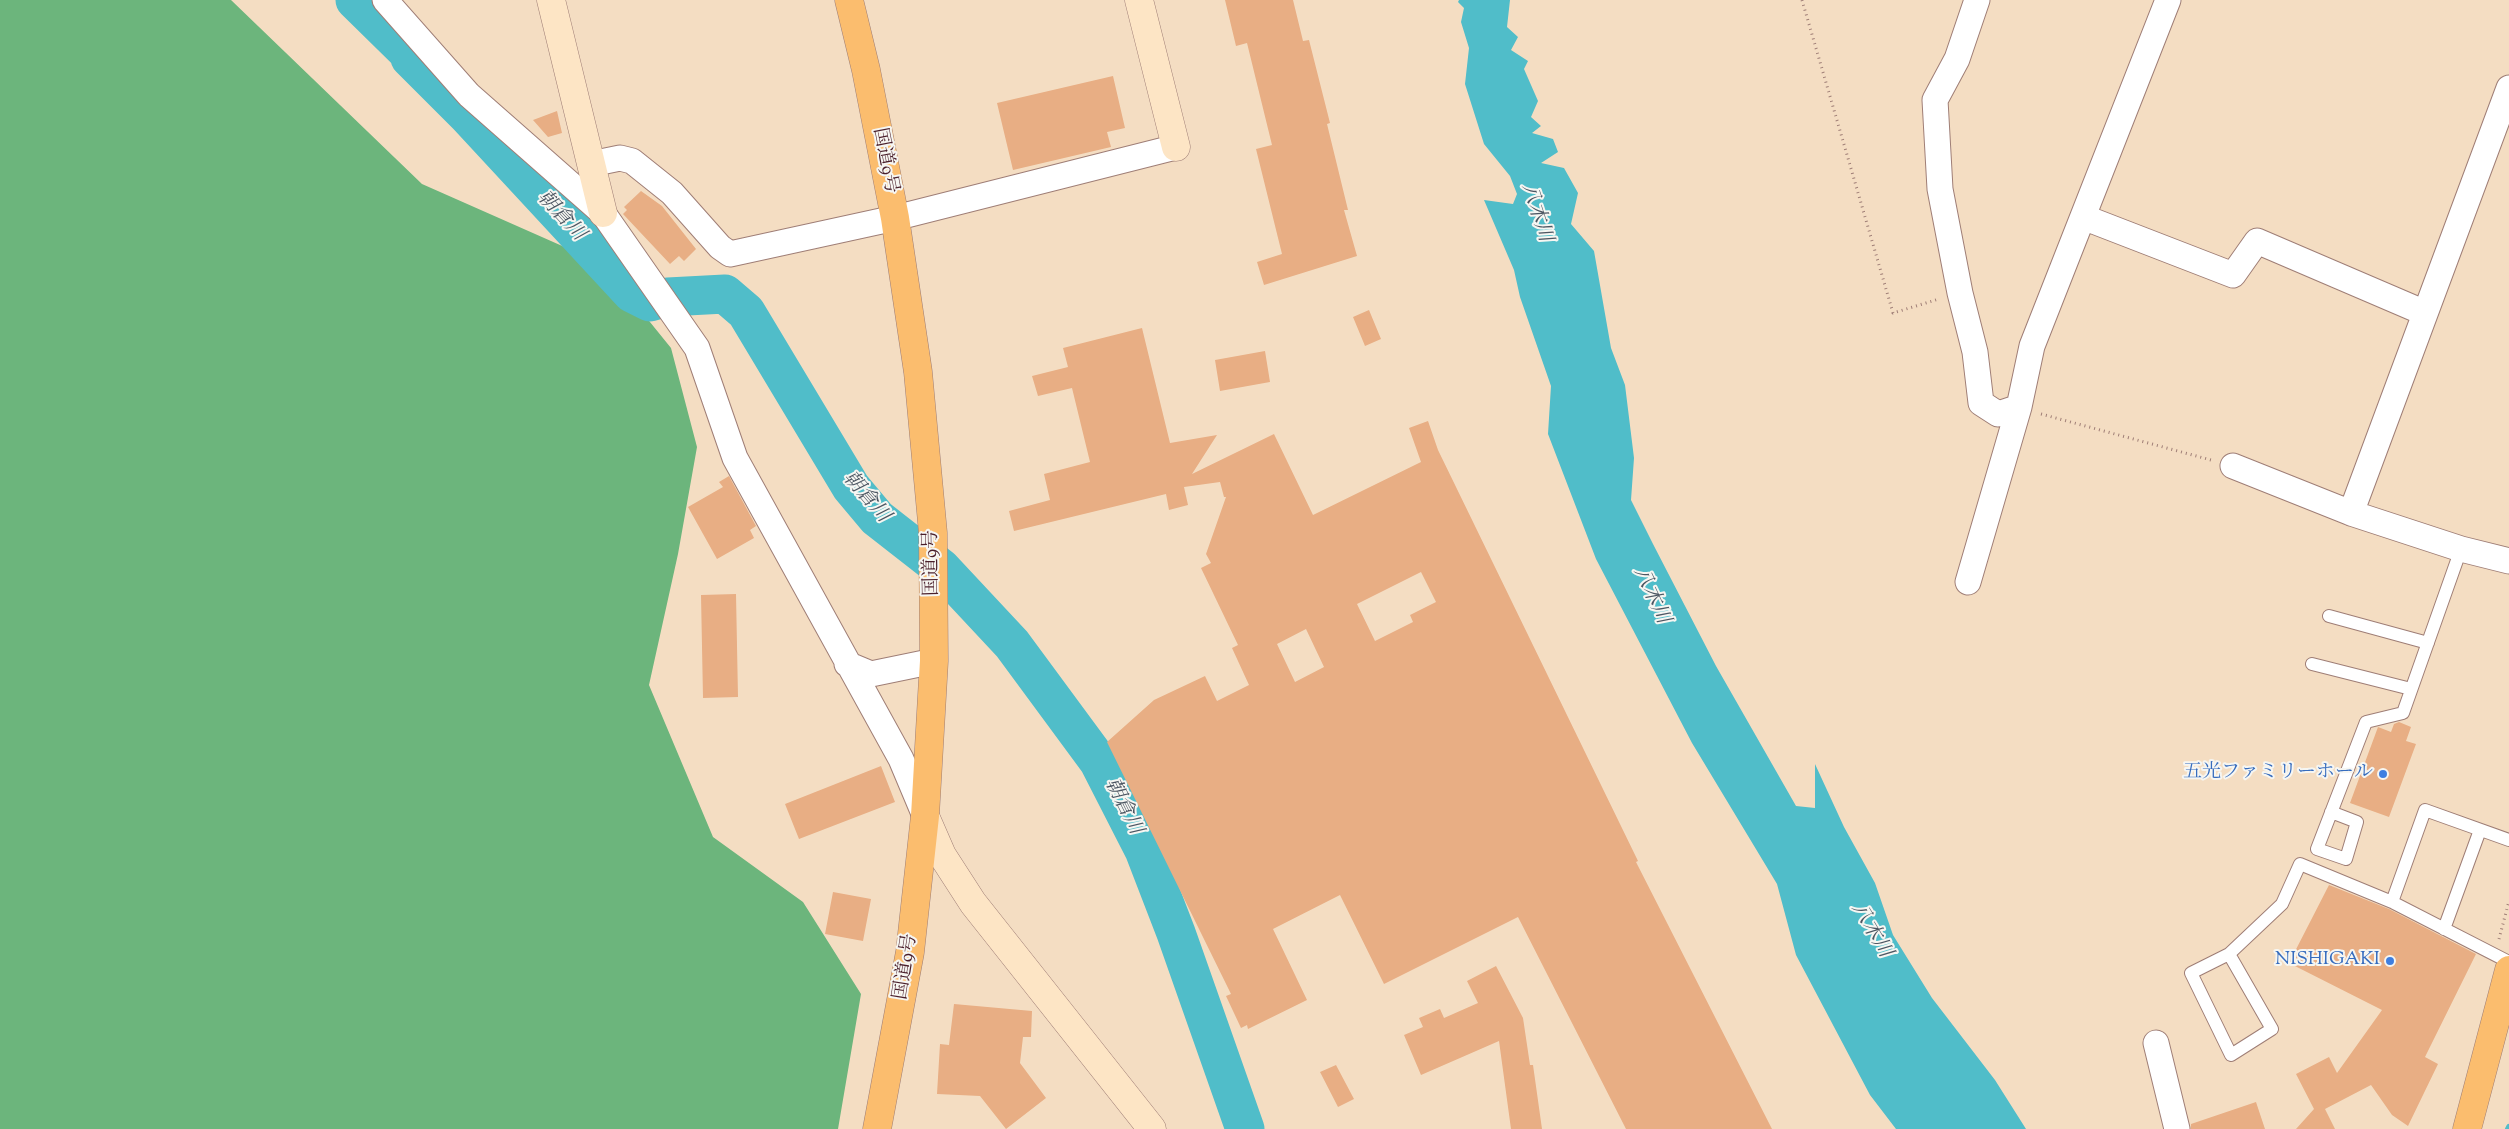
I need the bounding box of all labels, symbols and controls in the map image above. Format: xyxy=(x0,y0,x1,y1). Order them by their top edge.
street label: 国道9号 xyxy=(866,126,902,196)
water label: 八木川 xyxy=(1514,181,1556,245)
water label: 朝倉川 xyxy=(531,187,589,247)
water label: 朝倉川 xyxy=(836,467,894,529)
street label: 国道9号 xyxy=(921,530,945,596)
water label: 八木川 xyxy=(1626,564,1674,628)
place label: 五光ファミリーホール xyxy=(2183,763,2373,785)
marker: 五光ファミリーホール xyxy=(2377,768,2389,780)
water label: 朝倉川 xyxy=(1098,775,1146,839)
water label: 八木川 xyxy=(1844,899,1896,963)
street label: 国道9号 xyxy=(891,933,923,1001)
place label: NISHIGAKI xyxy=(2275,950,2380,972)
marker: NISHIGAKI xyxy=(2384,955,2396,967)

